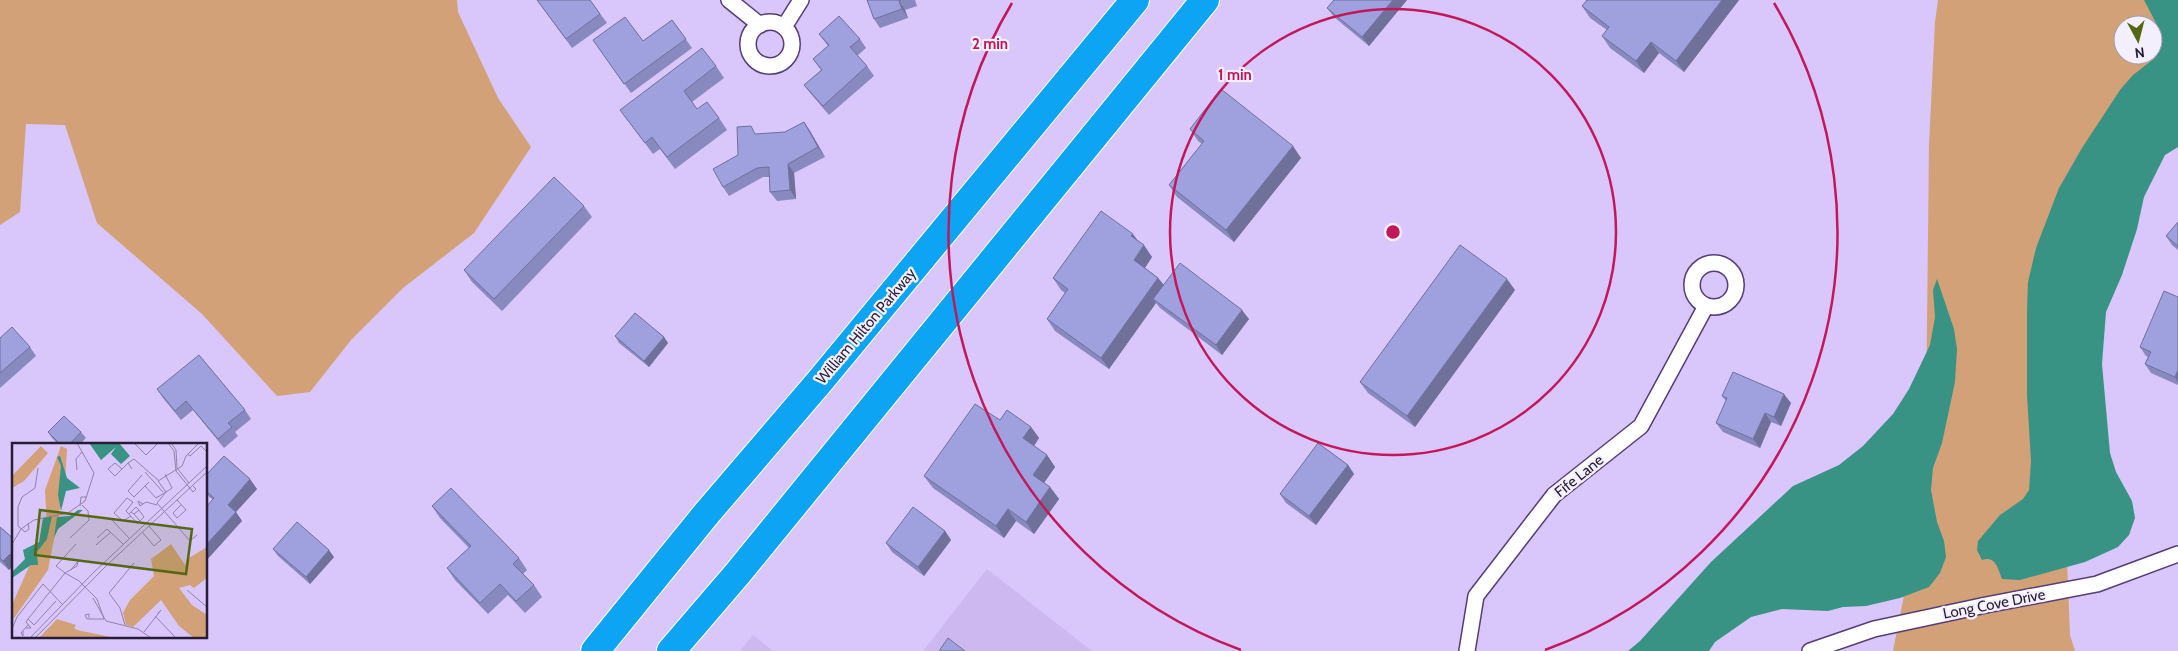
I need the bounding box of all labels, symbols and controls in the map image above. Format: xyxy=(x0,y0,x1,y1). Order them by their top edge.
north arrow xyxy=(2113,15,2163,65)
text: 2 min xyxy=(972,35,1008,53)
text: N xyxy=(2134,43,2146,62)
text: 1 min xyxy=(1218,66,1252,84)
centre of rings xyxy=(1384,223,1402,241)
street label: William Hilton Parkway xyxy=(812,264,920,388)
inset map xyxy=(12,443,208,638)
street label: Fife Lane xyxy=(1551,451,1607,501)
street label: Long Cove Drive xyxy=(1941,585,2047,623)

